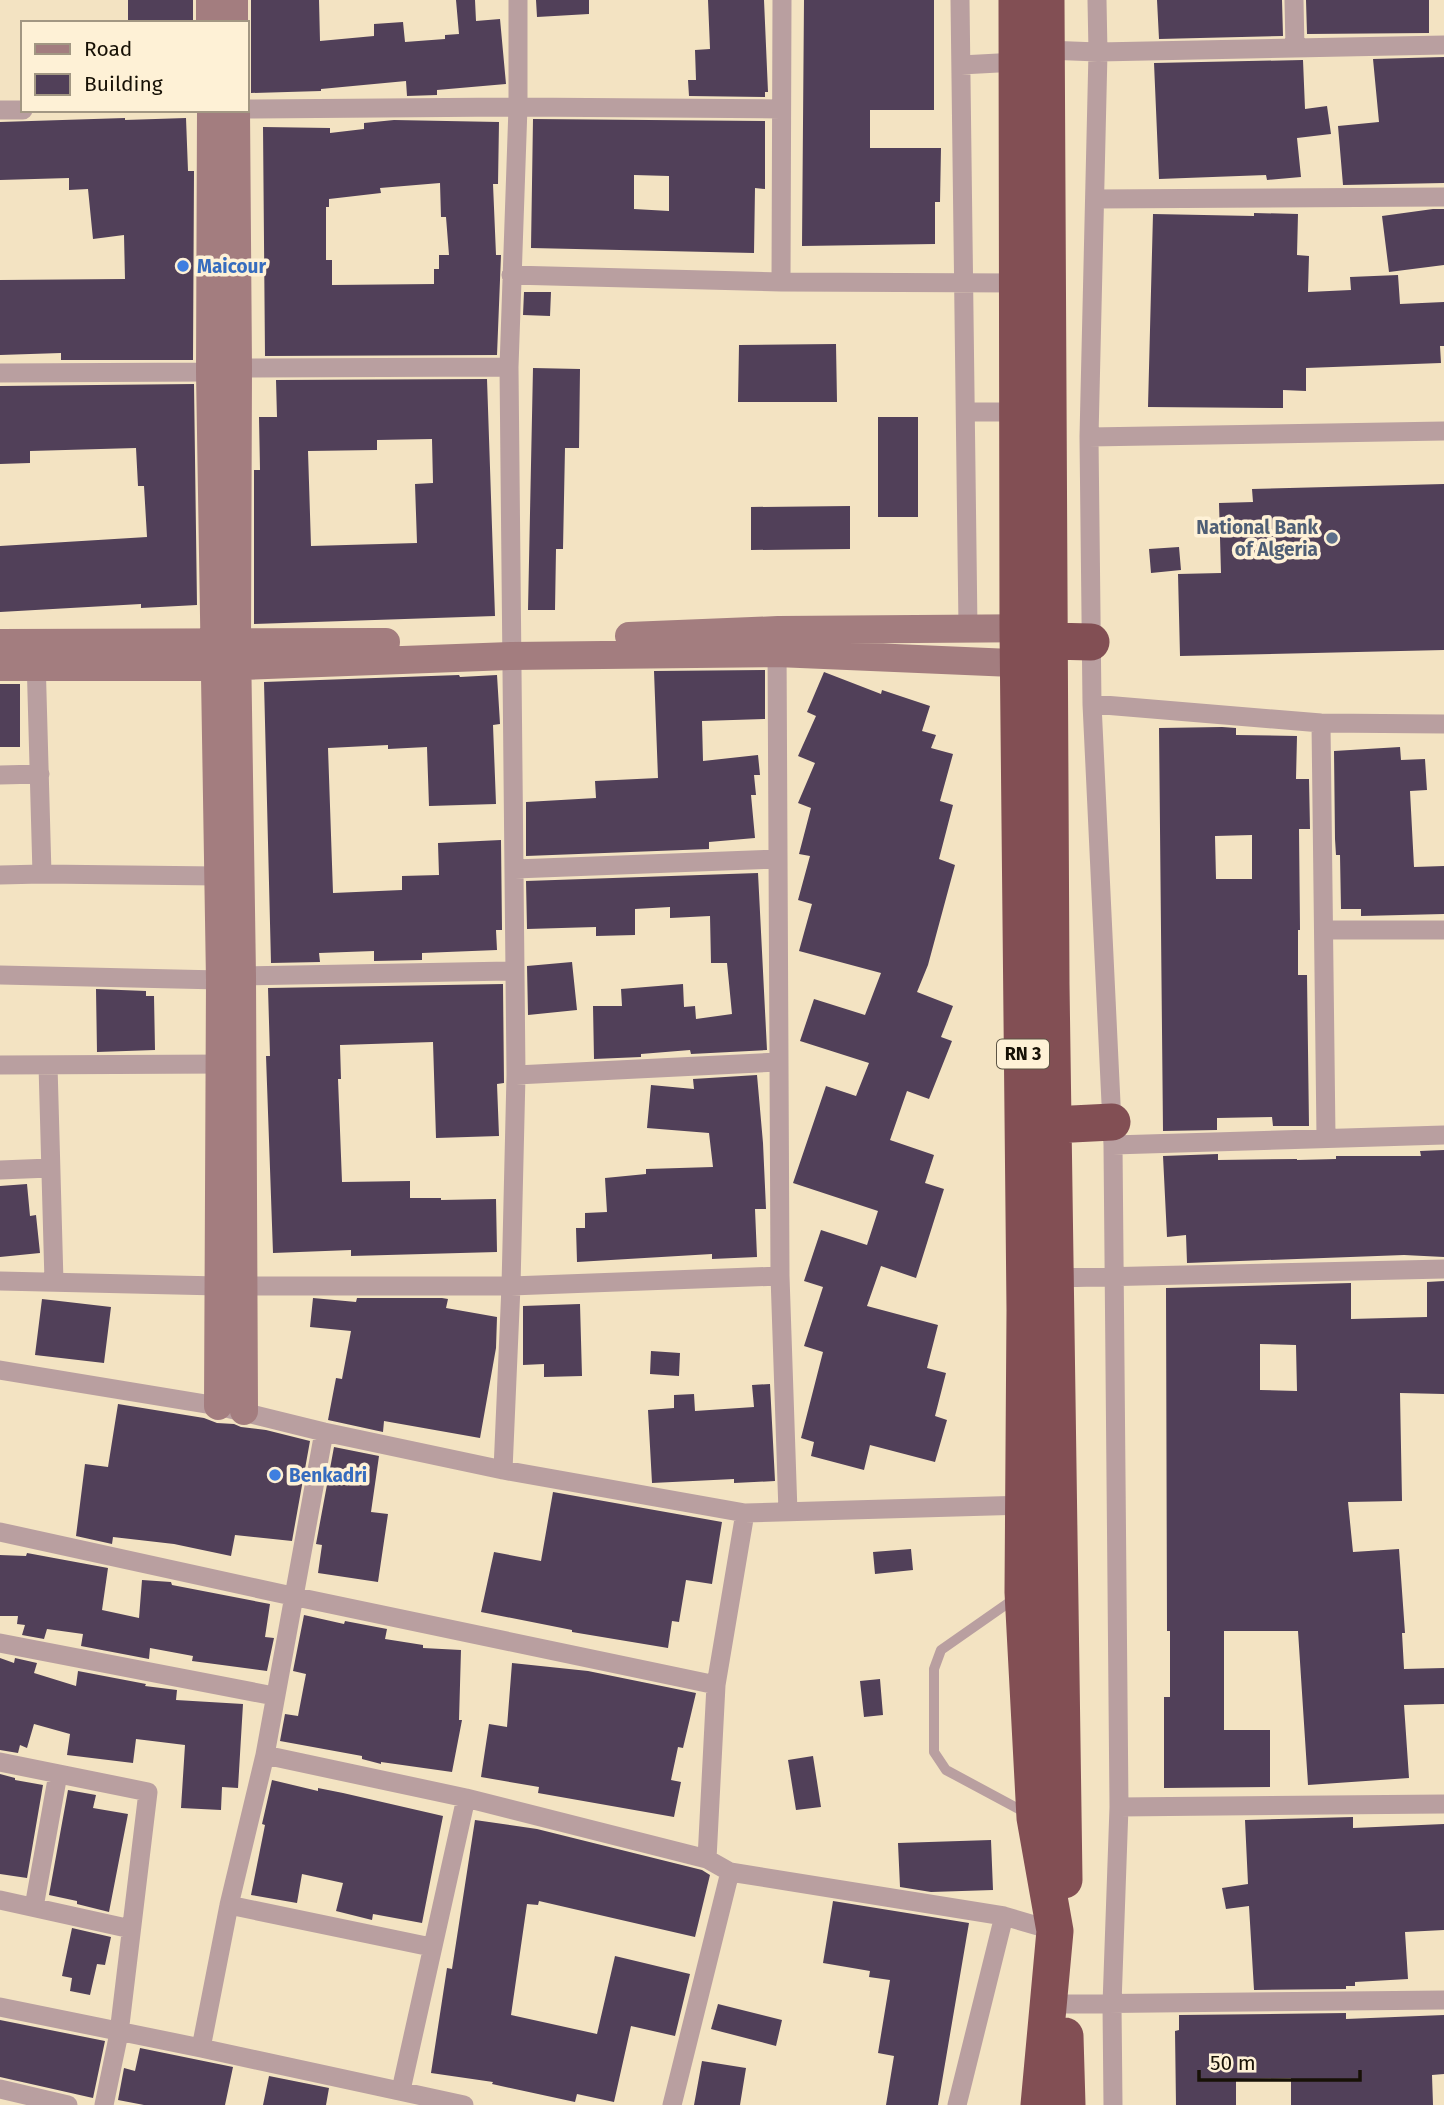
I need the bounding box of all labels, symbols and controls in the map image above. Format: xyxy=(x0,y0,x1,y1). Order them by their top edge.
legend xyxy=(21,21,248,112)
text: Road xyxy=(84,36,132,62)
text: Building xyxy=(84,71,163,97)
place label: Maicour xyxy=(197,255,266,278)
marker: Maicour xyxy=(175,258,191,274)
place label: National Bank of Algeria xyxy=(1196,516,1319,561)
marker: National Bank of Algeria xyxy=(1324,530,1340,546)
road number: RN 3 xyxy=(997,1040,1049,1069)
place label: Benkadri xyxy=(289,1464,367,1487)
marker: Benkadri xyxy=(267,1467,283,1483)
scale bar xyxy=(1199,2038,1360,2082)
text: 50 m xyxy=(1210,2050,1256,2076)

